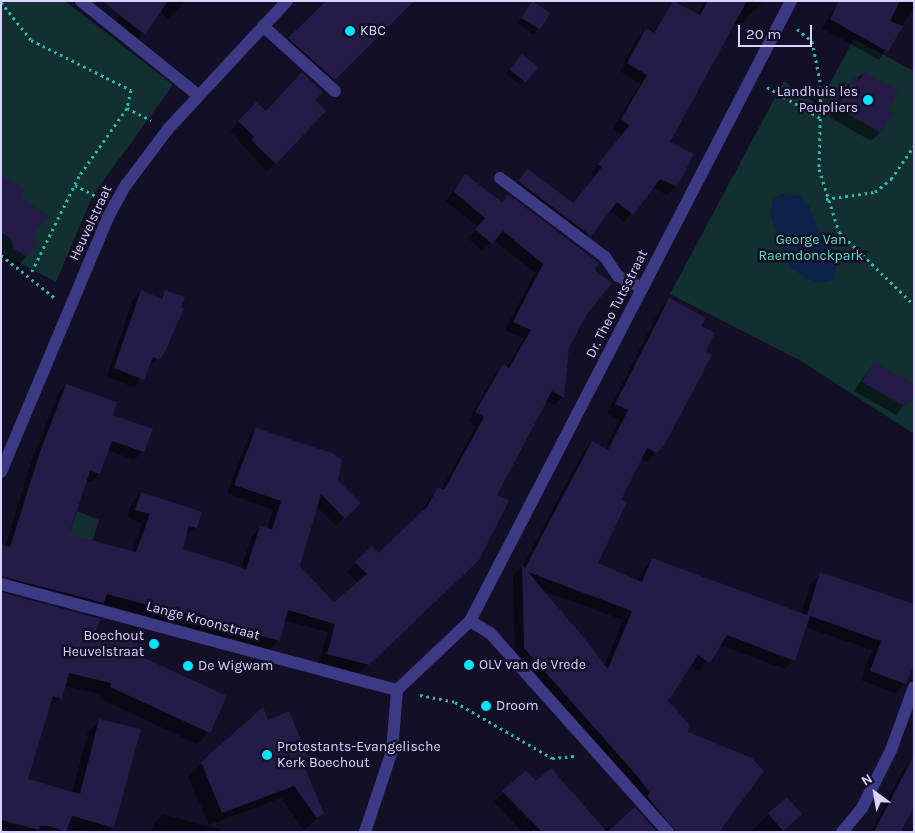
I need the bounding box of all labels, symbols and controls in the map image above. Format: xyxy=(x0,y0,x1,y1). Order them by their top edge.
scale bar xyxy=(740,15,814,47)
place label: KBC xyxy=(360,23,386,39)
marker: KBC xyxy=(344,25,356,37)
text: 20 m xyxy=(746,25,781,43)
place label: Landhuis les Peupliers xyxy=(777,84,858,116)
marker: Landhuis les Peupliers xyxy=(862,94,874,106)
street label: Heuvelstraat xyxy=(66,183,116,263)
park label: George Van Raemdonckpark xyxy=(759,232,863,264)
street label: Dr. Theo Tutsstraat xyxy=(582,247,652,361)
street label: Lange Kroonstraat xyxy=(144,598,262,644)
place label: Boechout Heuvelstraat xyxy=(62,628,144,660)
marker: Boechout Heuvelstraat xyxy=(148,638,160,650)
place label: OLV van de Vrede xyxy=(479,657,586,673)
place label: De Wigwam xyxy=(198,658,273,674)
marker: OLV van de Vrede xyxy=(463,659,475,671)
marker: De Wigwam xyxy=(182,660,194,672)
place label: Droom xyxy=(496,698,539,714)
marker: Droom xyxy=(480,700,492,712)
place label: Protestants-Evangelische Kerk Boechout xyxy=(277,739,441,772)
marker: Protestants-Evangelische Kerk Boechout xyxy=(261,749,273,761)
north arrow xyxy=(850,768,900,818)
text: N xyxy=(858,770,876,790)

